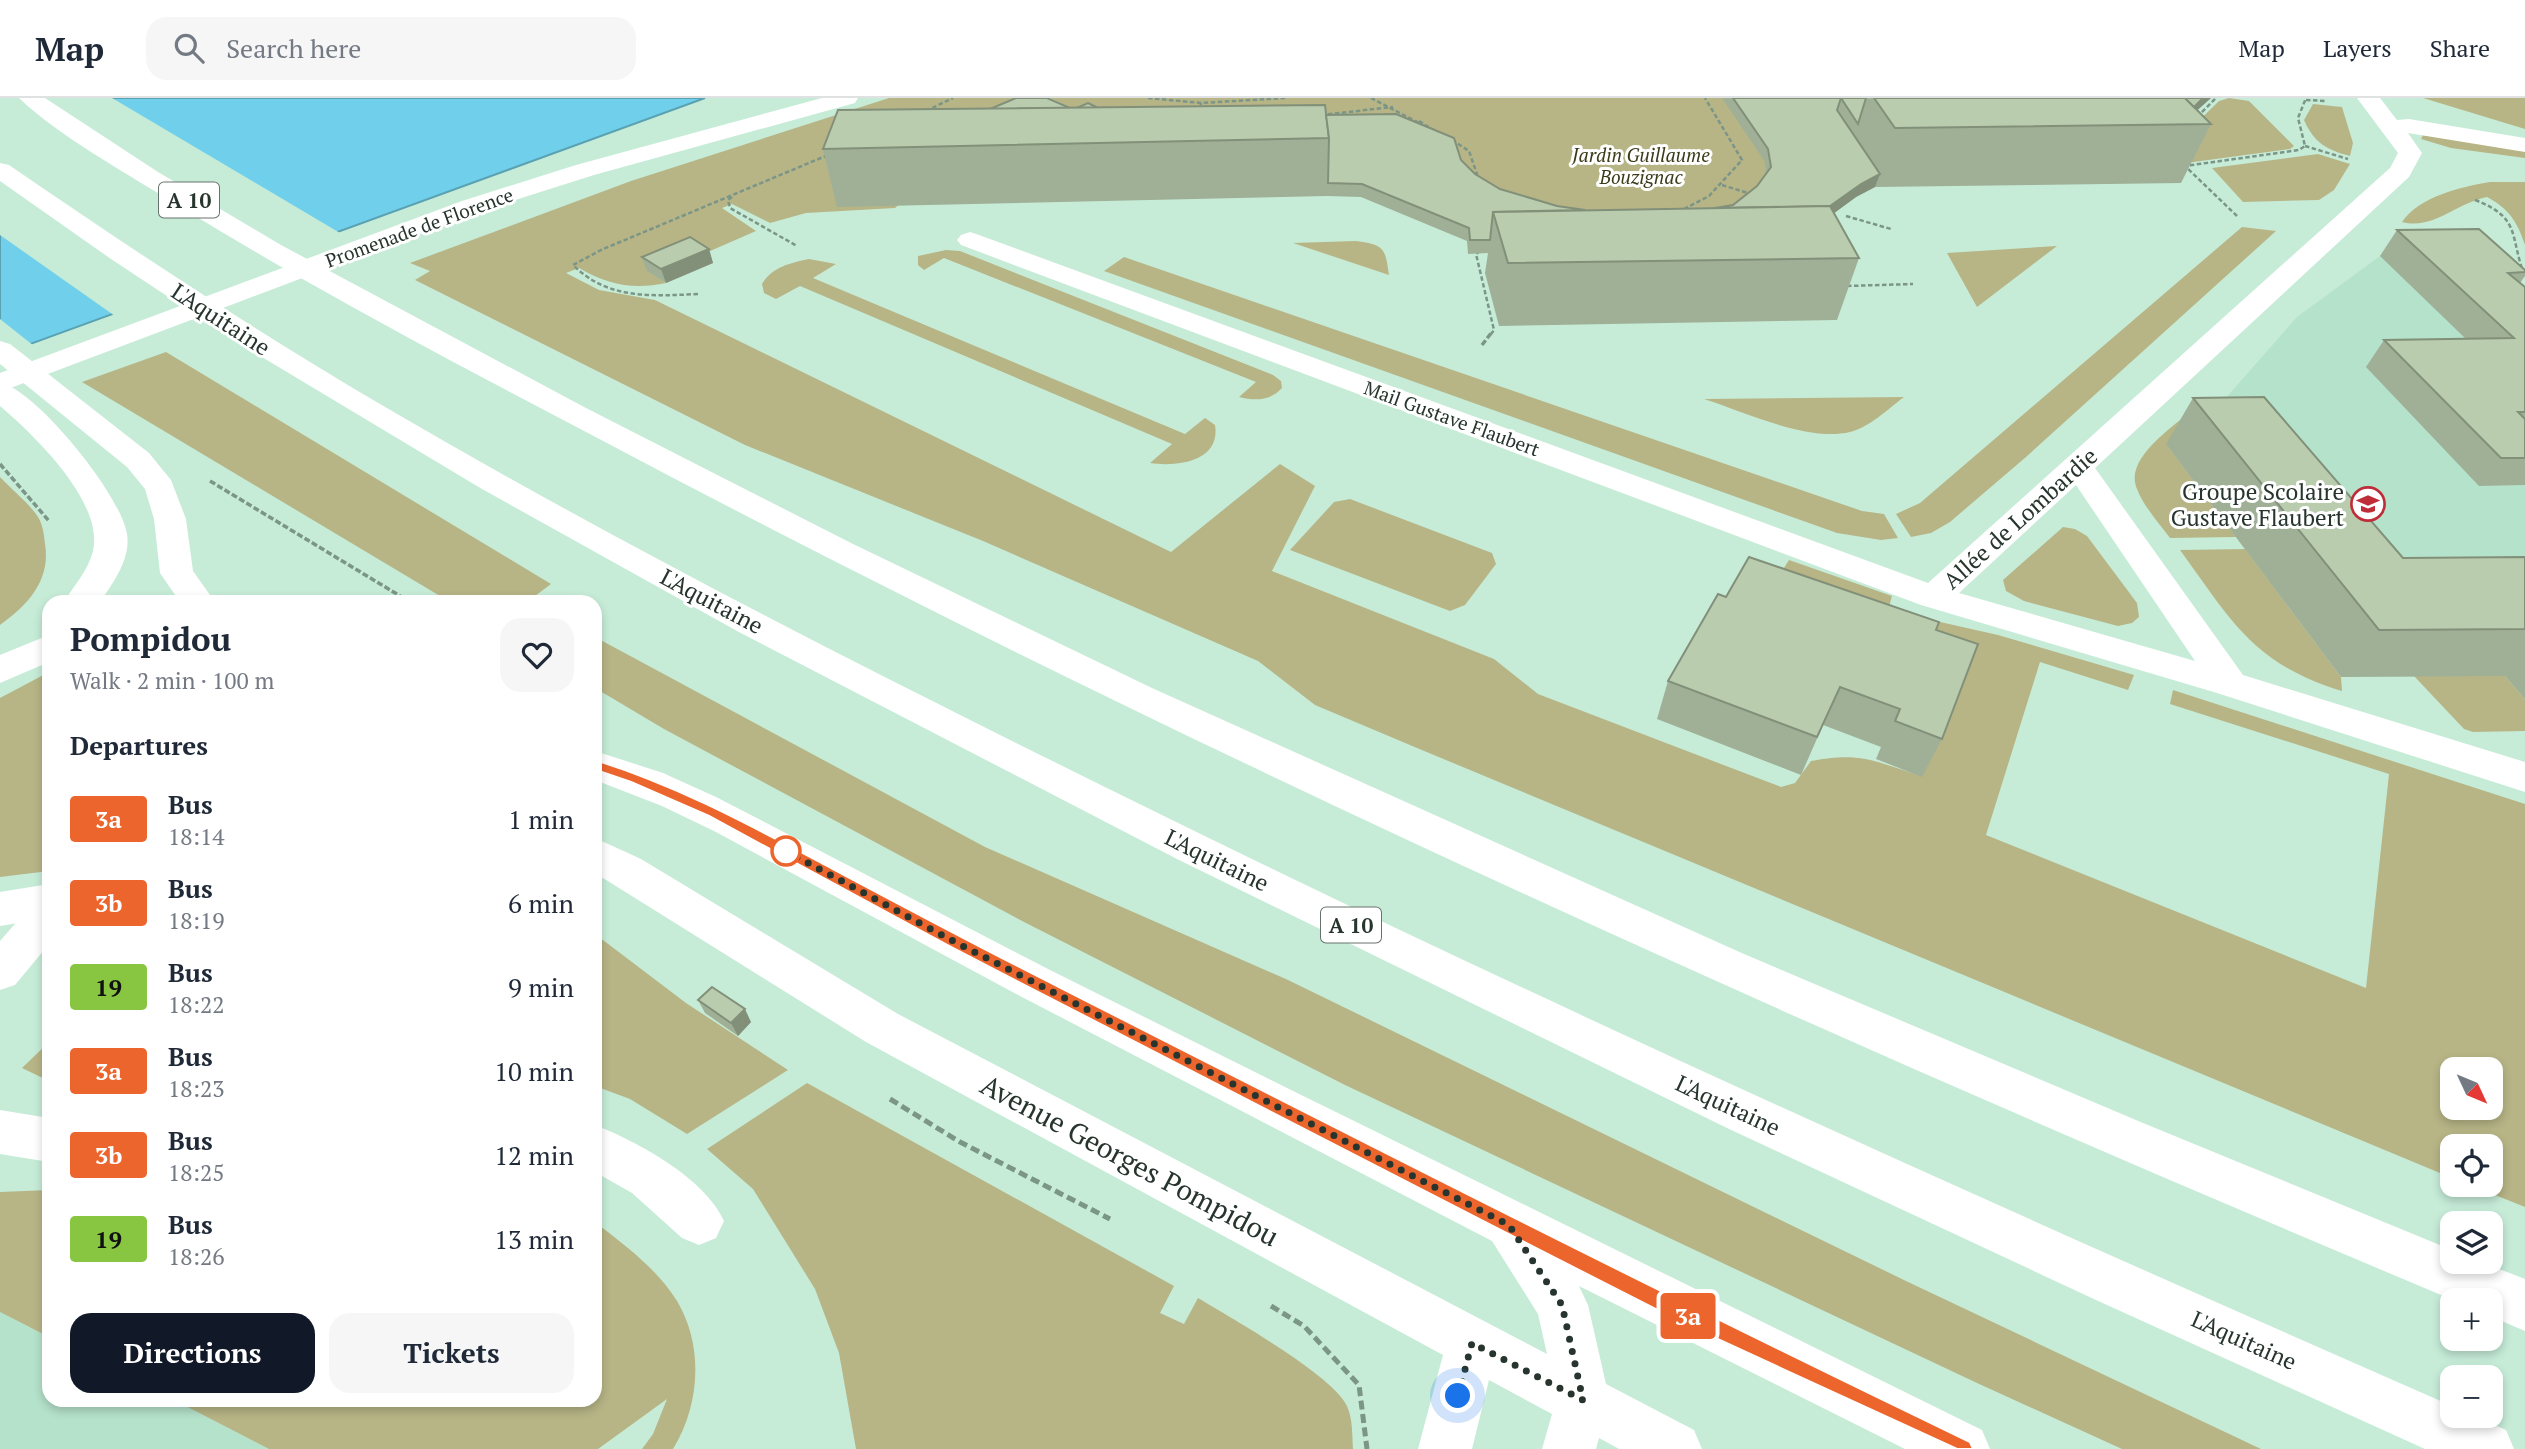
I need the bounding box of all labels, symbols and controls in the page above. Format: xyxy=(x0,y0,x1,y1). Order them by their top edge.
search box xyxy=(146,17,636,80)
text: Map xyxy=(35,27,104,70)
icon: search xyxy=(170,29,208,67)
text: Search here xyxy=(226,31,361,65)
text: Map xyxy=(2238,32,2285,64)
text: Layers xyxy=(2323,32,2392,64)
text: Share xyxy=(2430,32,2490,64)
park label: Jardin Guillaume Bouzignac xyxy=(1571,142,1710,189)
street label: Promenade de Florence xyxy=(322,181,516,273)
road number: A 10 xyxy=(159,182,219,217)
street label: L'Aquitaine xyxy=(166,275,276,363)
street label: Mail Gustave Flaubert xyxy=(1361,375,1543,461)
street label: Allée de Lombardie xyxy=(1936,440,2104,596)
place label: Groupe Scolaire Gustave Flaubert xyxy=(2171,476,2344,533)
school or university icon: Groupe Scolaire Gustave Flaubert xyxy=(2349,485,2387,523)
street label: L'Aquitaine xyxy=(655,561,769,641)
text: Pompidou xyxy=(70,617,231,660)
button: heart xyxy=(500,618,574,692)
text: Walk · 2 min · 100 m xyxy=(70,665,274,696)
text: Departures xyxy=(70,728,208,762)
text: Bus xyxy=(168,787,213,821)
text: 1 min xyxy=(508,802,574,836)
text: 3a xyxy=(95,803,122,835)
text: 18:14 xyxy=(168,821,225,852)
street label: L'Aquitaine xyxy=(1160,822,1274,898)
unlabelled marker xyxy=(771,836,801,866)
text: Bus xyxy=(168,871,213,905)
text: 6 min xyxy=(508,886,574,920)
text: 3b xyxy=(95,887,122,919)
text: 18:19 xyxy=(168,905,225,936)
road number: A 10 xyxy=(1321,908,1381,942)
text: Bus xyxy=(168,955,213,989)
text: 9 min xyxy=(508,970,574,1004)
text: 19 xyxy=(95,971,122,1003)
text: 18:22 xyxy=(168,989,225,1020)
text: Bus xyxy=(168,1039,213,1073)
text: 10 min xyxy=(494,1054,574,1088)
text: 3a xyxy=(95,1055,122,1087)
north arrow xyxy=(2440,1057,2502,1120)
map controls xyxy=(2440,1057,2503,1428)
street label: Avenue Georges Pompidou xyxy=(974,1066,1286,1254)
street label: L'Aquitaine xyxy=(1671,1067,1785,1143)
text: 18:23 xyxy=(168,1073,225,1104)
text: Bus xyxy=(168,1123,213,1157)
button: locate xyxy=(2440,1134,2503,1197)
text: 12 min xyxy=(494,1138,574,1172)
text: 3b xyxy=(95,1139,122,1171)
text: 18:25 xyxy=(168,1157,225,1188)
text: Bus xyxy=(168,1207,213,1241)
button: layers xyxy=(2440,1211,2503,1274)
text: 13 min xyxy=(494,1222,574,1256)
text: 19 xyxy=(95,1223,122,1255)
text: 18:26 xyxy=(168,1241,225,1272)
button: + xyxy=(2440,1288,2503,1351)
line badge: 3a xyxy=(1656,1293,1720,1339)
text: 3a xyxy=(1675,1300,1701,1332)
street label: L'Aquitaine xyxy=(2187,1303,2301,1377)
button: Directions xyxy=(70,1313,315,1393)
button: Tickets xyxy=(329,1313,574,1393)
button: − xyxy=(2440,1365,2503,1428)
your location xyxy=(1440,1378,1475,1413)

